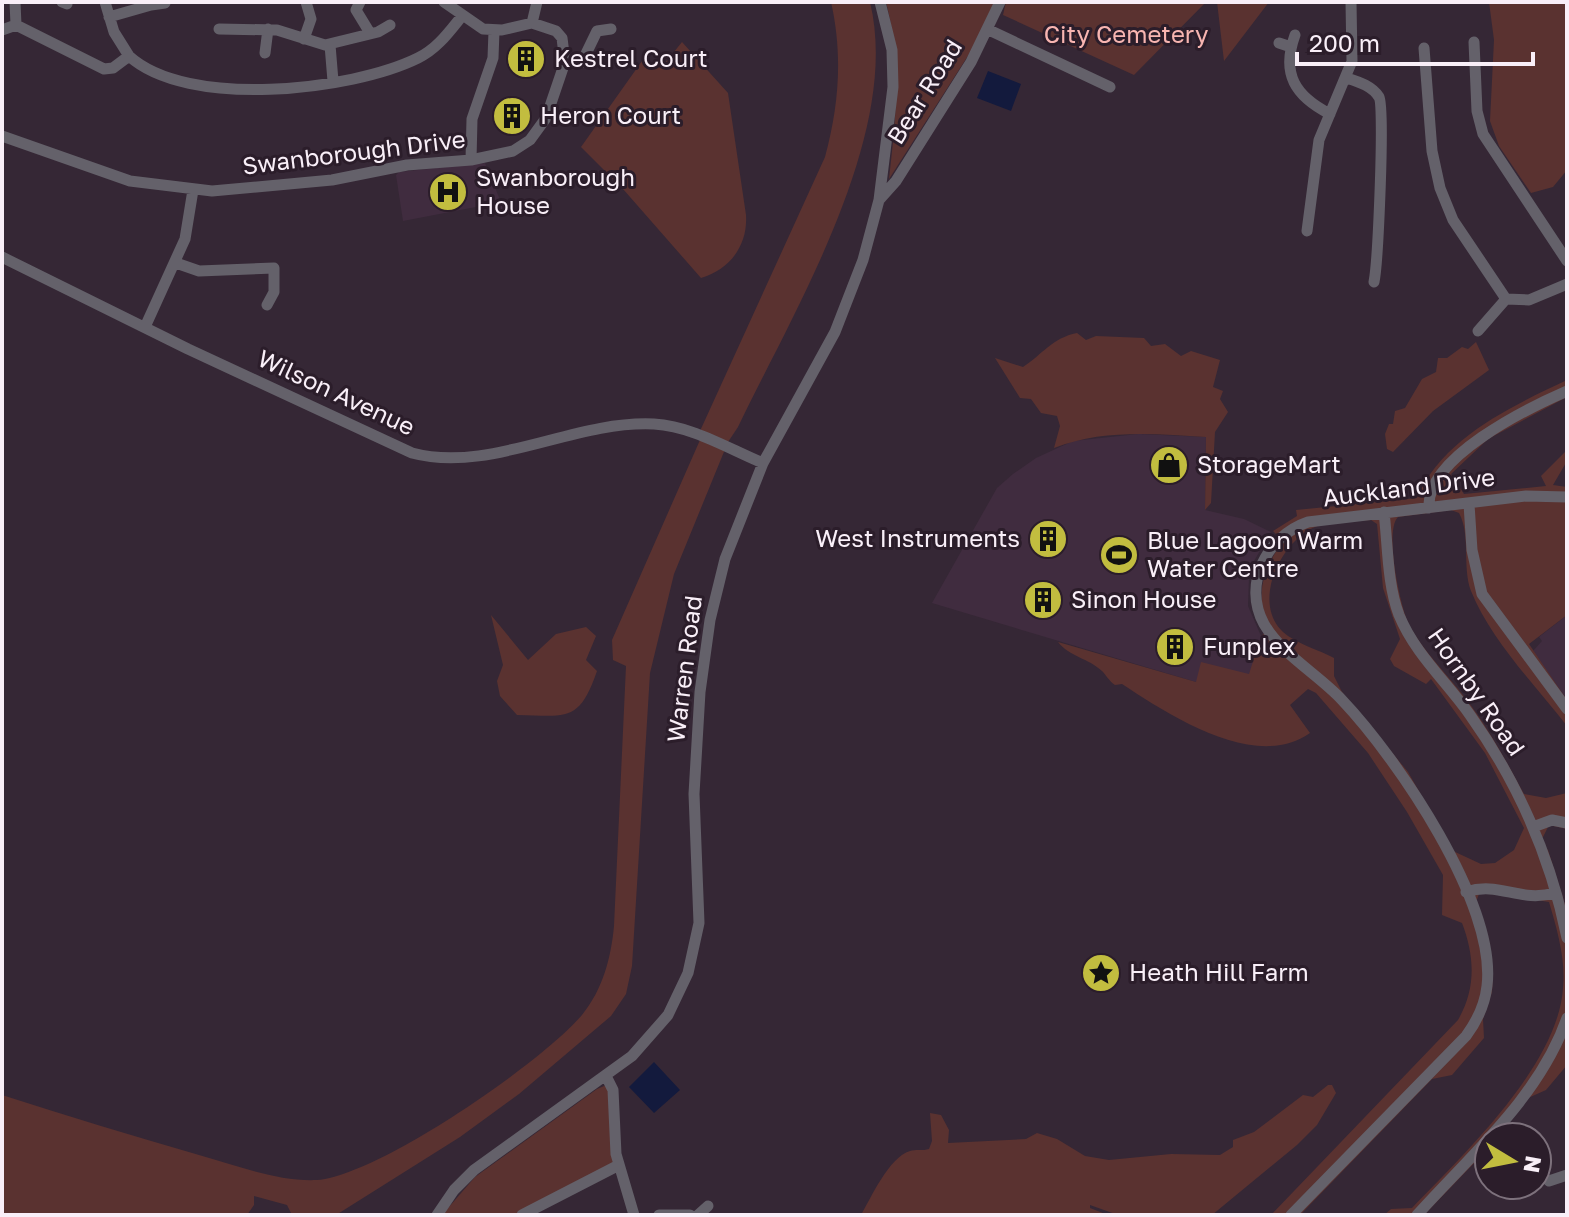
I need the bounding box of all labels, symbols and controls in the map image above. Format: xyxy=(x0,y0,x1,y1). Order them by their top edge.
scale bar xyxy=(1297,16,1533,66)
park label: City Cemetery xyxy=(1044,19,1208,48)
text: 200 m xyxy=(1309,28,1380,57)
street label: Bear Road xyxy=(880,34,967,149)
building icon: Kestrel Court xyxy=(505,38,547,80)
place label: Kestrel Court xyxy=(554,43,708,72)
building icon: Heron Court xyxy=(491,95,533,137)
place label: Heron Court xyxy=(540,100,681,129)
street label: Swanborough Drive xyxy=(241,123,467,180)
place label: Swanborough House xyxy=(476,162,635,219)
hospital icon: Swanborough House xyxy=(427,171,469,213)
street label: Wilson Avenue xyxy=(254,343,420,441)
shop icon: StorageMart xyxy=(1148,444,1190,486)
place label: StorageMart xyxy=(1197,449,1341,478)
street label: Auckland Drive xyxy=(1321,462,1496,511)
building icon: West Instruments xyxy=(1027,518,1069,560)
place label: West Instruments xyxy=(815,523,1020,552)
place label: Blue Lagoon Warm Water Centre xyxy=(1147,525,1363,582)
sports icon: Blue Lagoon Warm Water Centre xyxy=(1098,534,1140,576)
building icon: Sinon House xyxy=(1022,579,1064,621)
place label: Sinon House xyxy=(1071,584,1217,613)
street label: Warren Road xyxy=(660,594,707,744)
street label: Hornby Road xyxy=(1423,622,1532,761)
building icon: Funplex xyxy=(1154,626,1196,668)
place label: Funplex xyxy=(1203,631,1295,660)
place icon: Heath Hill Farm xyxy=(1080,952,1122,994)
place label: Heath Hill Farm xyxy=(1129,957,1309,986)
north arrow xyxy=(1473,1121,1553,1201)
text: N xyxy=(1518,1154,1548,1175)

